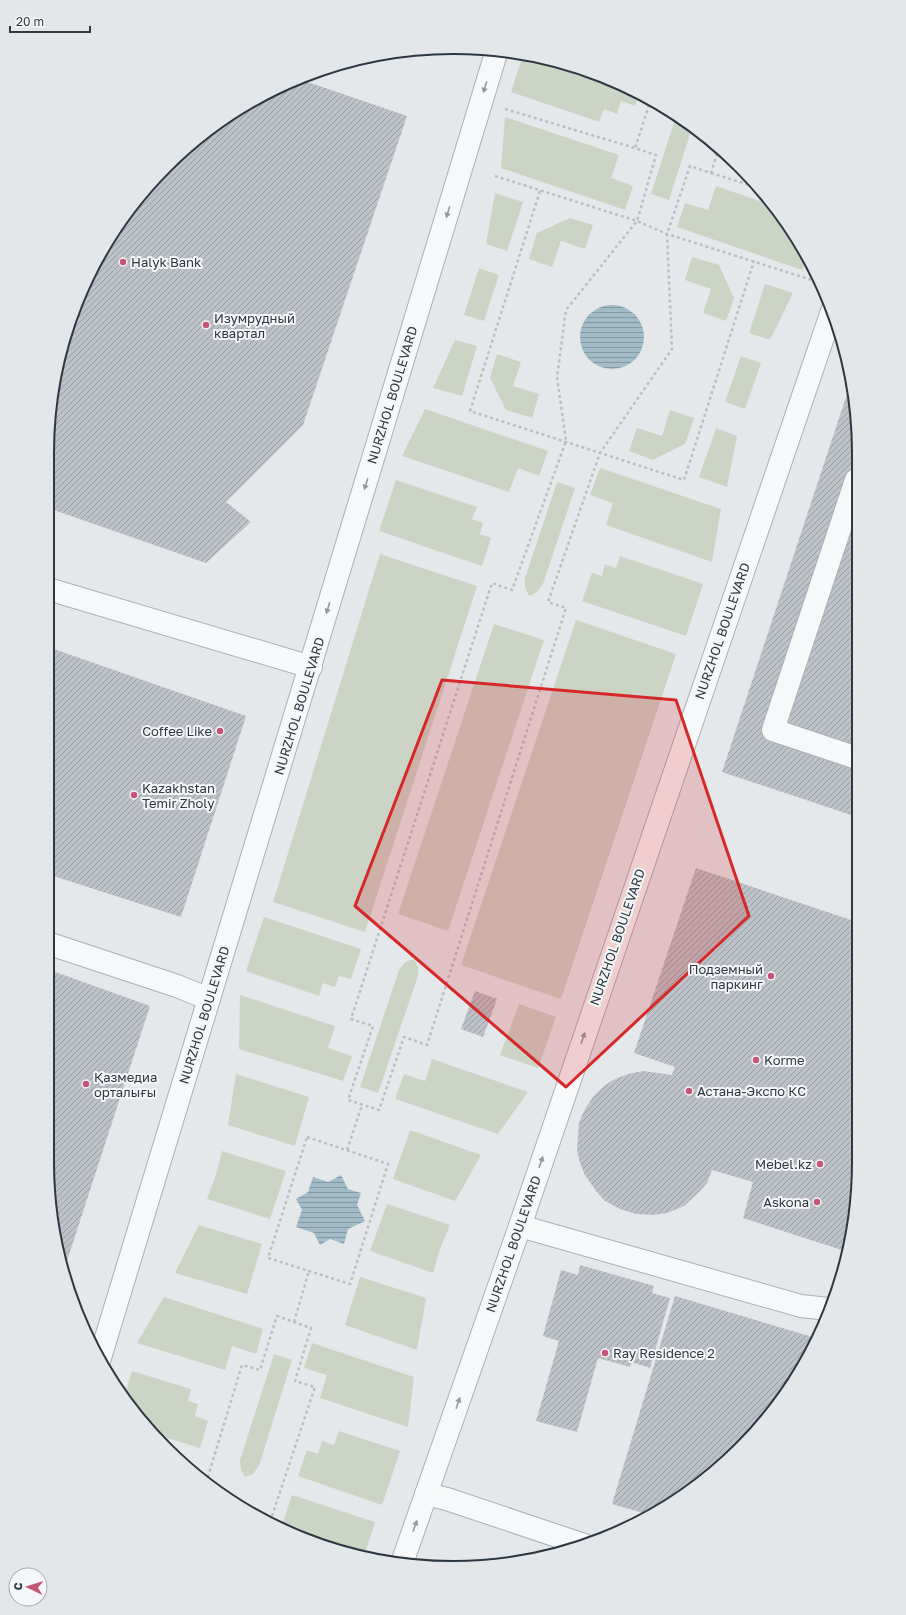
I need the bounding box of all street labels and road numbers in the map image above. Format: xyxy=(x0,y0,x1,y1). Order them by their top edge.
street label: NURZHOL BOULEVARD xyxy=(363,324,421,466)
street label: NURZHOL BOULEVARD xyxy=(691,561,753,701)
street label: NURZHOL BOULEVARD xyxy=(270,635,328,777)
street label: NURZHOL BOULEVARD xyxy=(586,867,648,1007)
street label: NURZHOL BOULEVARD xyxy=(175,944,233,1086)
street label: NURZHOL BOULEVARD xyxy=(482,1174,544,1314)

